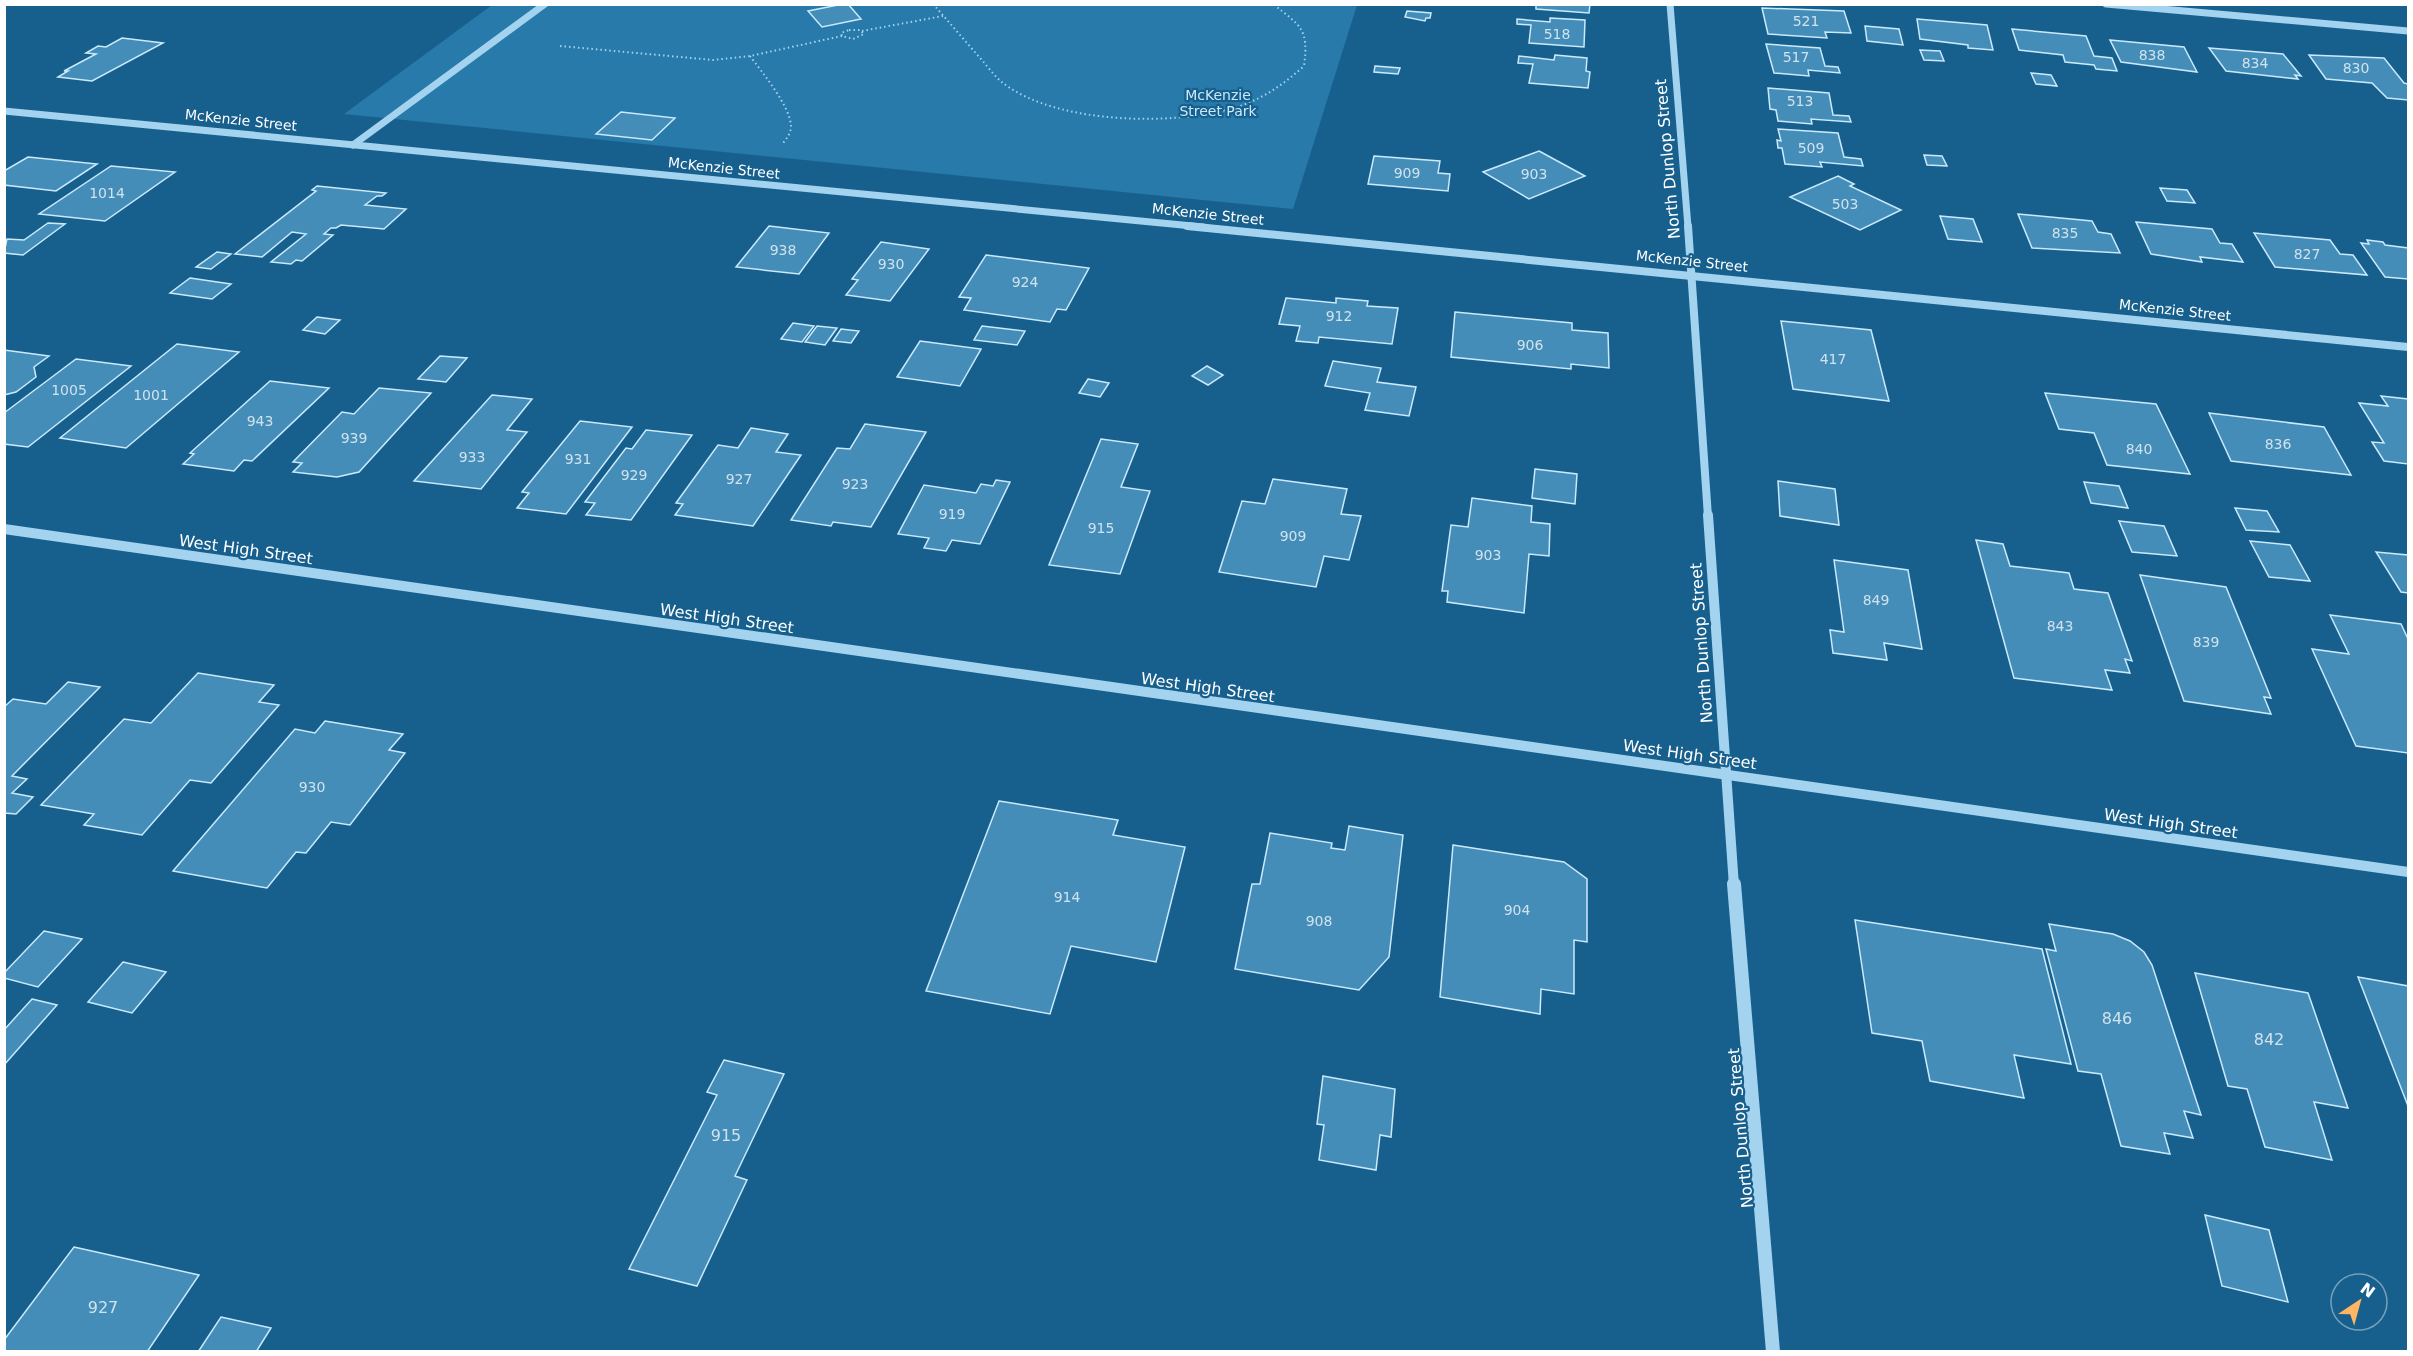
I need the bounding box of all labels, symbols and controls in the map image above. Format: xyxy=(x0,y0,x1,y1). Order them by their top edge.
house number: 521 xyxy=(1793,13,1819,29)
house number: 518 xyxy=(1544,26,1570,42)
house number: 838 xyxy=(2139,47,2165,63)
house number: 517 xyxy=(1783,49,1809,65)
house number: 834 xyxy=(2242,55,2268,71)
house number: 830 xyxy=(2343,60,2369,76)
street label: North Dunlop Street xyxy=(1651,78,1684,240)
park label: McKenzie Street Park xyxy=(1179,87,1258,119)
house number: 513 xyxy=(1787,93,1813,109)
street label: McKenzie Street xyxy=(184,106,298,134)
house number: 509 xyxy=(1798,140,1824,156)
street label: McKenzie Street xyxy=(667,154,781,182)
house number: 909 xyxy=(1394,165,1420,181)
house number: 903 xyxy=(1521,166,1547,182)
house number: 1014 xyxy=(89,185,125,201)
house number: 503 xyxy=(1832,196,1858,212)
street label: McKenzie Street xyxy=(1151,200,1265,228)
house number: 835 xyxy=(2052,225,2078,241)
house number: 938 xyxy=(770,242,796,258)
house number: 827 xyxy=(2294,246,2320,262)
street label: McKenzie Street xyxy=(1635,247,1749,275)
house number: 930 xyxy=(878,256,904,272)
house number: 924 xyxy=(1012,274,1038,290)
street label: McKenzie Street xyxy=(2118,296,2232,324)
house number: 912 xyxy=(1326,308,1352,324)
house number: 906 xyxy=(1517,337,1543,353)
house number: 417 xyxy=(1820,351,1846,367)
house number: 1005 xyxy=(51,382,87,398)
house number: 1001 xyxy=(133,387,169,403)
house number: 943 xyxy=(247,413,273,429)
house number: 939 xyxy=(341,430,367,446)
house number: 836 xyxy=(2265,436,2291,452)
house number: 840 xyxy=(2126,441,2152,457)
house number: 933 xyxy=(459,449,485,465)
house number: 931 xyxy=(565,451,591,467)
house number: 929 xyxy=(621,467,647,483)
house number: 927 xyxy=(726,471,752,487)
house number: 923 xyxy=(842,476,868,492)
house number: 919 xyxy=(939,506,965,522)
house number: 915 xyxy=(1088,520,1114,536)
house number: 909 xyxy=(1280,528,1306,544)
street label: West High Street xyxy=(178,531,314,568)
house number: 903 xyxy=(1475,547,1501,563)
street label: North Dunlop Street xyxy=(1686,562,1717,724)
house number: 849 xyxy=(1863,592,1889,608)
street label: West High Street xyxy=(659,600,795,637)
house number: 843 xyxy=(2047,618,2073,634)
house number: 839 xyxy=(2193,634,2219,650)
street label: West High Street xyxy=(1140,669,1276,706)
street label: West High Street xyxy=(1622,736,1758,773)
house number: 930 xyxy=(299,779,325,795)
street label: West High Street xyxy=(2103,805,2239,842)
house number: 914 xyxy=(1054,889,1080,905)
house number: 904 xyxy=(1504,902,1530,918)
house number: 908 xyxy=(1306,913,1332,929)
house number: 846 xyxy=(2102,1009,2132,1028)
house number: 842 xyxy=(2254,1030,2284,1049)
street label: North Dunlop Street xyxy=(1724,1047,1757,1209)
house number: 915 xyxy=(711,1126,741,1145)
north arrow xyxy=(2329,1272,2389,1332)
text: N xyxy=(2357,1279,2379,1302)
house number: 927 xyxy=(88,1298,118,1317)

